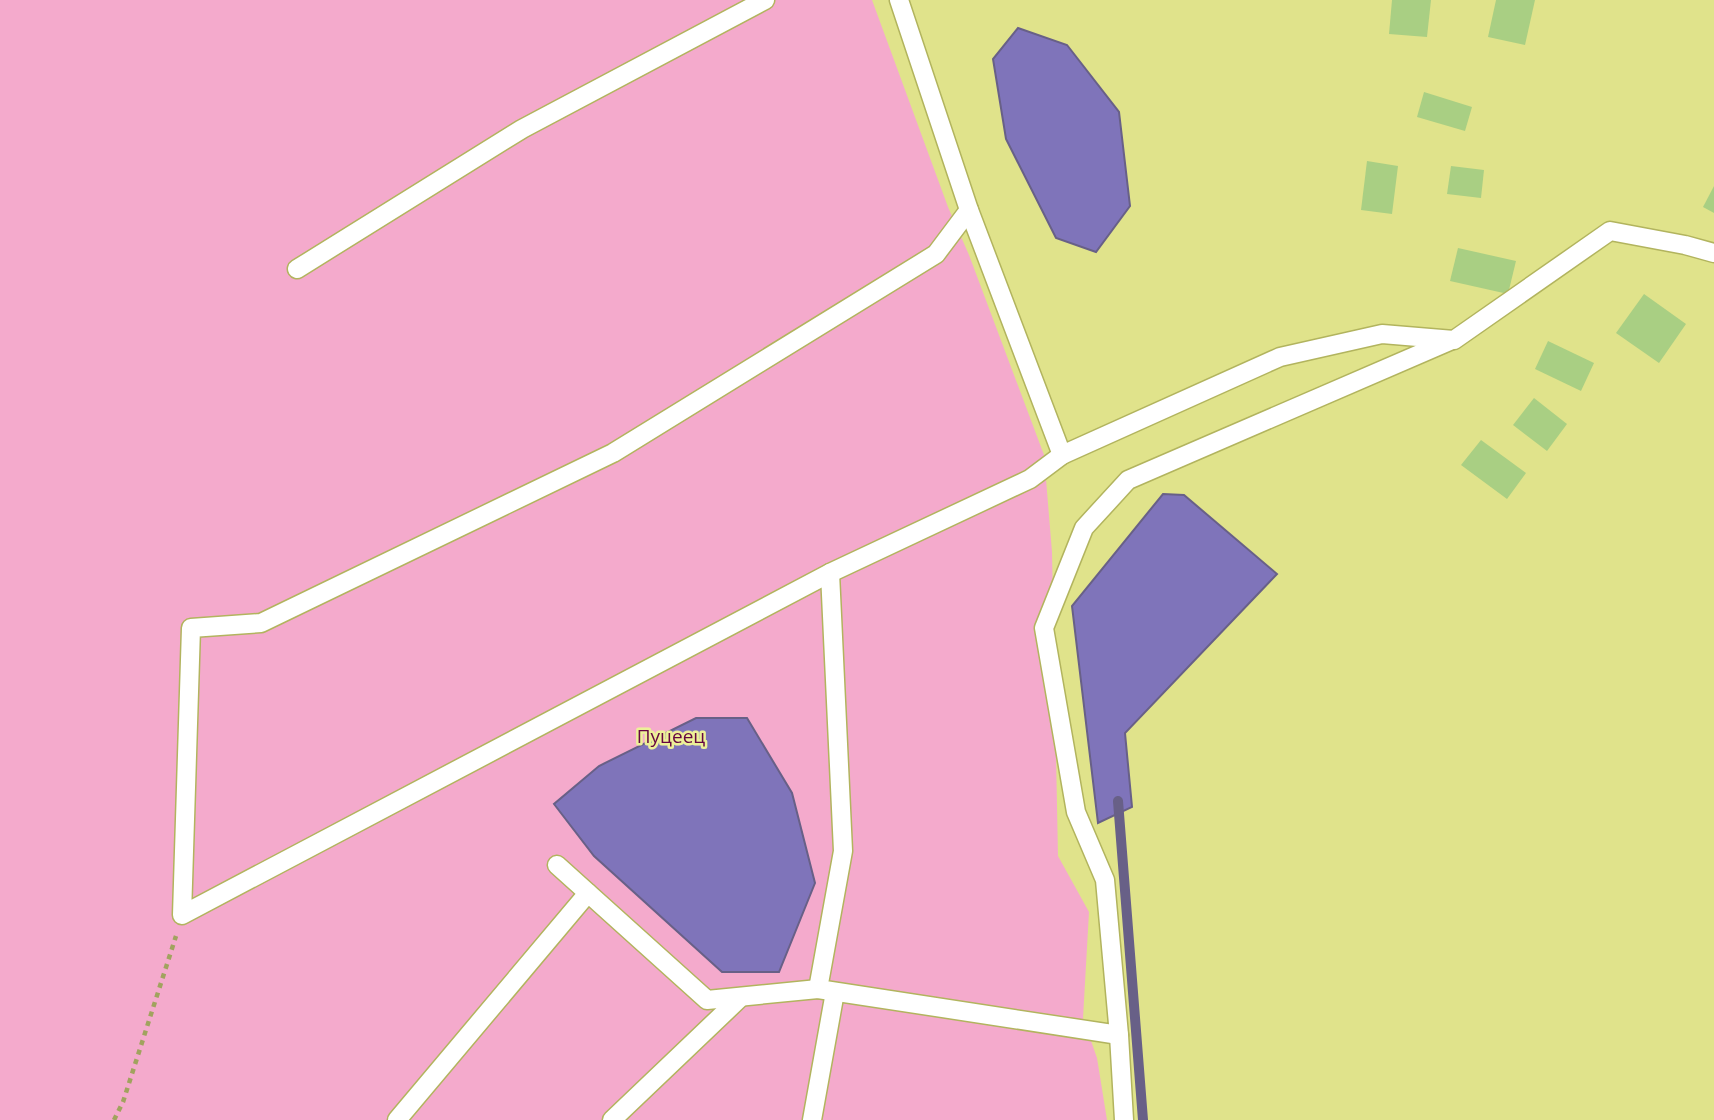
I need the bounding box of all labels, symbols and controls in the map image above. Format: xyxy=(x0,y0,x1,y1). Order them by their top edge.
park label: Пуцеец xyxy=(637,723,705,749)

